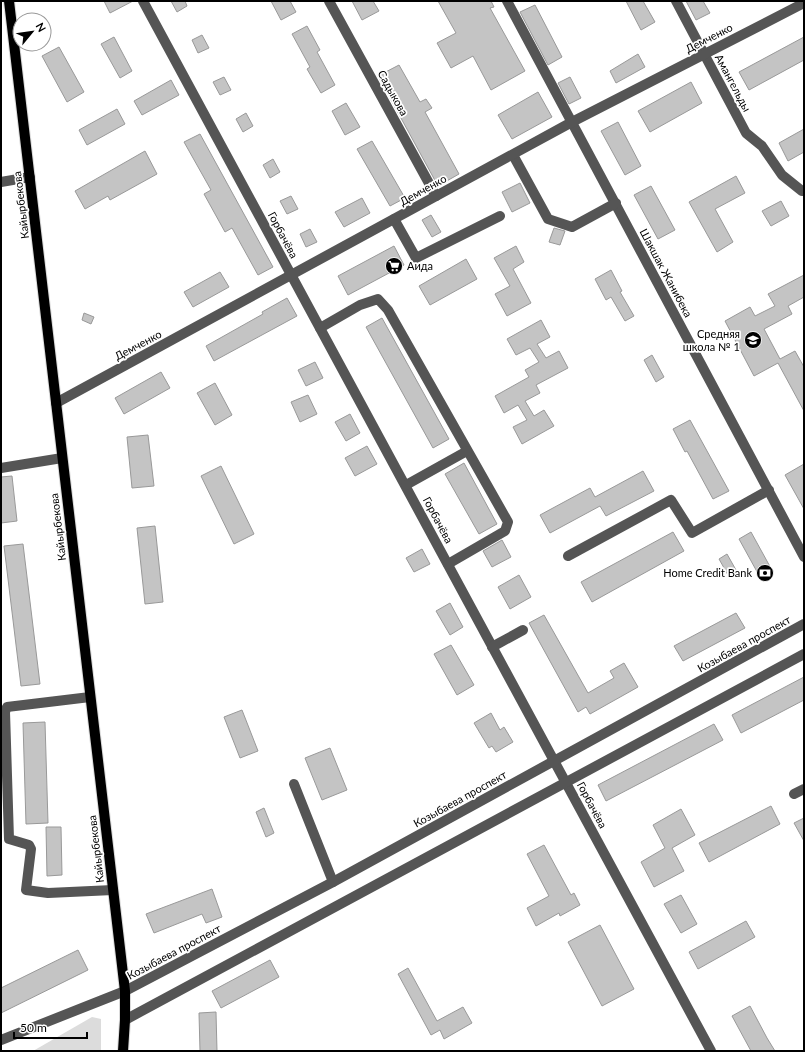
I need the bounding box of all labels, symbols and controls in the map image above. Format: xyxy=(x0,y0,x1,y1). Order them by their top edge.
north arrow xyxy=(12,12,52,52)
text: N xyxy=(33,20,49,34)
street label: Демченко xyxy=(683,20,735,55)
street label: Амангельды xyxy=(713,52,754,114)
street label: Садыкова xyxy=(376,68,411,118)
street label: Кайырбекова xyxy=(10,170,31,240)
street label: Демченко xyxy=(397,171,448,208)
street label: Горбачёва xyxy=(266,209,301,260)
street label: Шакшак Жанибека xyxy=(638,226,695,319)
supermarket icon: Аида xyxy=(384,256,404,276)
place label: Аида xyxy=(407,259,433,272)
street label: Демченко xyxy=(112,327,163,362)
place label: Средняя школа № 1 xyxy=(683,327,740,353)
school or university icon: Средняя школа № 1 xyxy=(743,330,763,350)
street label: Кайырбекова xyxy=(47,492,68,562)
street label: Горбачёва xyxy=(421,494,456,545)
bank icon: Home Credit Bank xyxy=(755,563,775,583)
place label: Home Credit Bank xyxy=(663,566,752,579)
street label: Козыбаева проспект xyxy=(695,612,793,675)
street label: Козыбаева проспект xyxy=(411,767,509,830)
street label: Горбачёва xyxy=(575,779,610,830)
street label: Кайырбекова xyxy=(85,814,106,884)
street label: Козыбаева проспект xyxy=(125,921,223,982)
scale bar xyxy=(14,1014,87,1040)
text: 50 m xyxy=(20,1020,47,1035)

